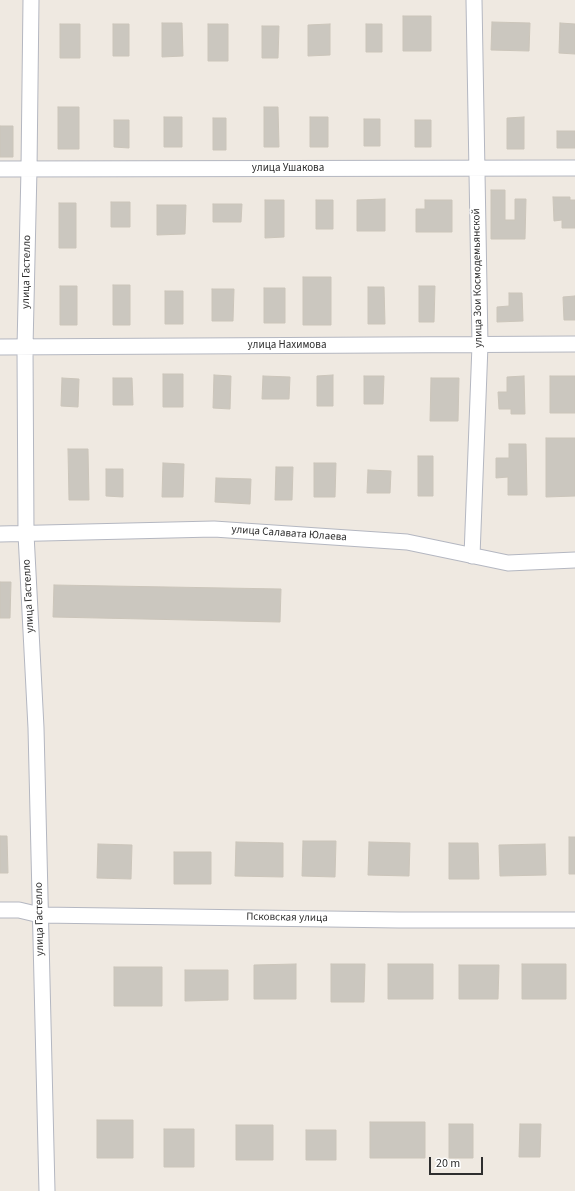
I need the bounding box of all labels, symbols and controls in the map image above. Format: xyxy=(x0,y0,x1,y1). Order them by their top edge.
street label: улица Ушакова xyxy=(252,162,324,176)
street label: улица Зои Космодемьянской xyxy=(470,208,486,348)
street label: улица Гастелло xyxy=(20,235,34,309)
street label: улица Нахимова xyxy=(248,339,326,353)
street label: улица Салавата Юлаева xyxy=(231,523,347,545)
street label: улица Гастелло xyxy=(20,559,38,633)
street label: улица Гастелло xyxy=(33,882,47,956)
street label: Псковская улица xyxy=(246,911,328,925)
scale bar xyxy=(431,1149,485,1175)
text: 20 m xyxy=(436,1155,460,1172)

